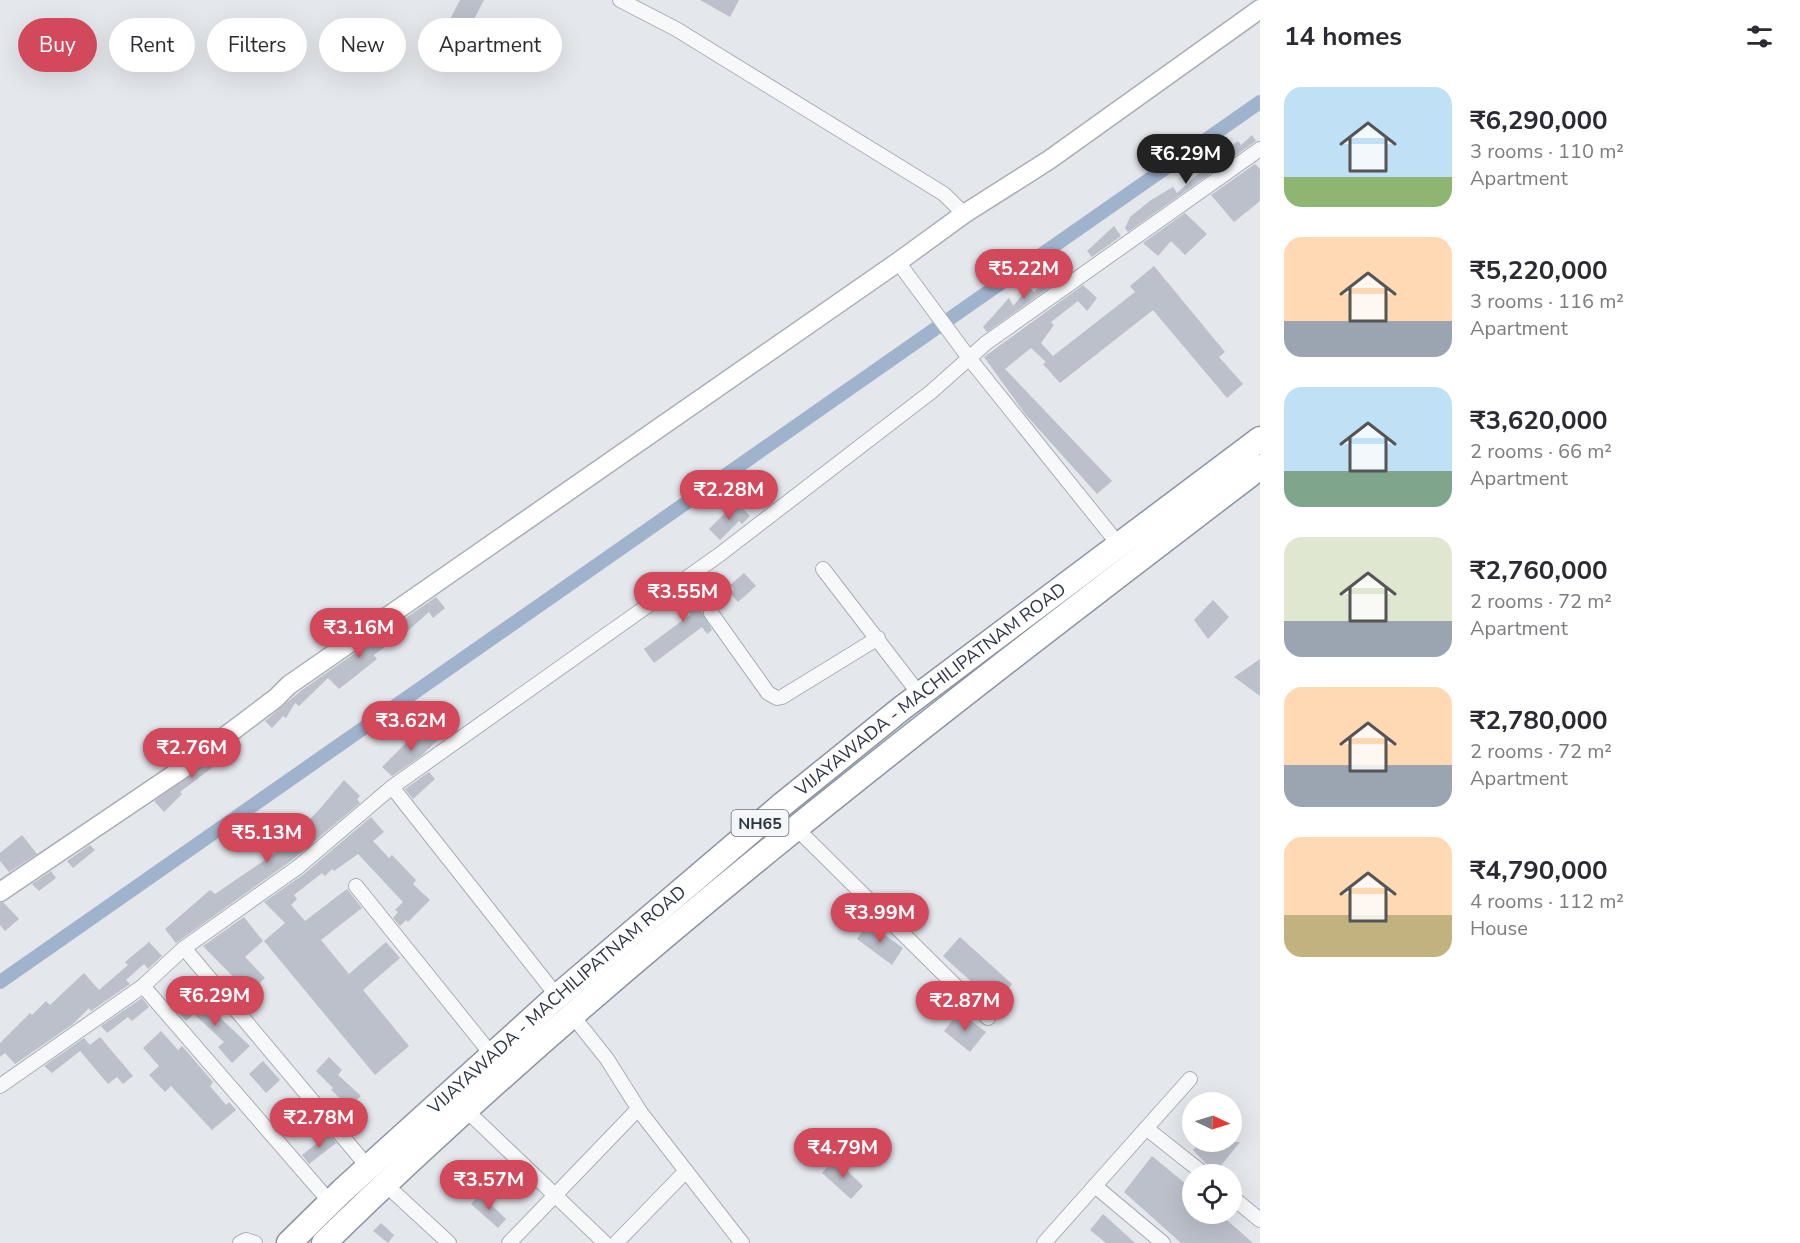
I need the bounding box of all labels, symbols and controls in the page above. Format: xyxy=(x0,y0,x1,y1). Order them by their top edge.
chip: Buy xyxy=(18,18,97,72)
chip: Rent xyxy=(109,18,195,72)
chip: Filters xyxy=(207,18,307,72)
chip: New xyxy=(319,18,406,72)
chip: Apartment xyxy=(418,18,562,72)
text: 14 homes xyxy=(1284,19,1402,54)
icon: filters xyxy=(1743,20,1776,53)
text: ₹6,290,000 xyxy=(1470,103,1608,138)
icon: home xyxy=(1332,111,1404,183)
pin: ₹6.29M xyxy=(1137,134,1235,185)
text: 3 rooms · 110 m² xyxy=(1470,138,1624,165)
text: ₹6.29M xyxy=(1151,140,1221,167)
text: Apartment xyxy=(1470,165,1568,192)
pin: ₹5.22M xyxy=(975,249,1073,300)
text: ₹5,220,000 xyxy=(1470,253,1608,288)
text: ₹5.22M xyxy=(989,255,1059,282)
icon: home xyxy=(1332,261,1404,333)
text: 3 rooms · 116 m² xyxy=(1470,288,1624,315)
text: Apartment xyxy=(1470,315,1568,342)
text: ₹3,620,000 xyxy=(1470,403,1608,438)
icon: home xyxy=(1332,411,1404,483)
text: 2 rooms · 66 m² xyxy=(1470,438,1612,465)
text: Apartment xyxy=(1470,465,1568,492)
pin: ₹2.28M xyxy=(680,470,778,521)
text: ₹2.28M xyxy=(694,476,764,503)
text: ₹2,760,000 xyxy=(1470,553,1608,588)
icon: home xyxy=(1332,561,1404,633)
pin: ₹3.55M xyxy=(634,572,732,623)
street label: VIJAYAWADA - MACHILIPATNAM ROAD xyxy=(789,577,1071,802)
text: ₹3.55M xyxy=(648,578,718,605)
text: 2 rooms · 72 m² xyxy=(1470,588,1612,615)
pin: ₹3.16M xyxy=(310,608,408,659)
text: ₹3.16M xyxy=(324,614,394,641)
text: Apartment xyxy=(1470,615,1568,642)
pin: ₹3.62M xyxy=(362,701,460,752)
text: ₹2,780,000 xyxy=(1470,703,1608,738)
text: ₹3.62M xyxy=(376,707,446,734)
icon: home xyxy=(1332,711,1404,783)
pin: ₹2.76M xyxy=(143,728,241,779)
text: ₹2.76M xyxy=(157,734,227,761)
text: 2 rooms · 72 m² xyxy=(1470,738,1612,765)
text: Apartment xyxy=(1470,765,1568,792)
road number: NH65 xyxy=(732,810,789,836)
pin: ₹5.13M xyxy=(218,813,316,864)
text: ₹5.13M xyxy=(232,819,302,846)
text: ₹4,790,000 xyxy=(1470,853,1608,888)
icon: home xyxy=(1332,861,1404,933)
street label: VIJAYAWADA - MACHILIPATNAM ROAD xyxy=(422,880,691,1120)
text: 4 rooms · 112 m² xyxy=(1470,888,1624,915)
pin: ₹3.99M xyxy=(831,893,929,944)
text: ₹3.99M xyxy=(845,899,915,926)
text: House xyxy=(1470,915,1528,942)
pin: ₹6.29M xyxy=(166,976,264,1027)
pin: ₹2.87M xyxy=(916,981,1014,1032)
text: ₹6.29M xyxy=(180,982,250,1009)
text: ₹2.87M xyxy=(930,987,1000,1014)
north arrow xyxy=(1182,1092,1242,1152)
map controls xyxy=(1182,1092,1242,1224)
pin: ₹2.78M xyxy=(270,1098,368,1149)
text: ₹2.78M xyxy=(284,1104,354,1131)
pin: ₹4.79M xyxy=(794,1128,892,1179)
text: ₹4.79M xyxy=(808,1134,878,1161)
pin: ₹3.57M xyxy=(440,1160,538,1211)
button: locate xyxy=(1182,1164,1242,1224)
text: ₹3.57M xyxy=(454,1166,524,1193)

